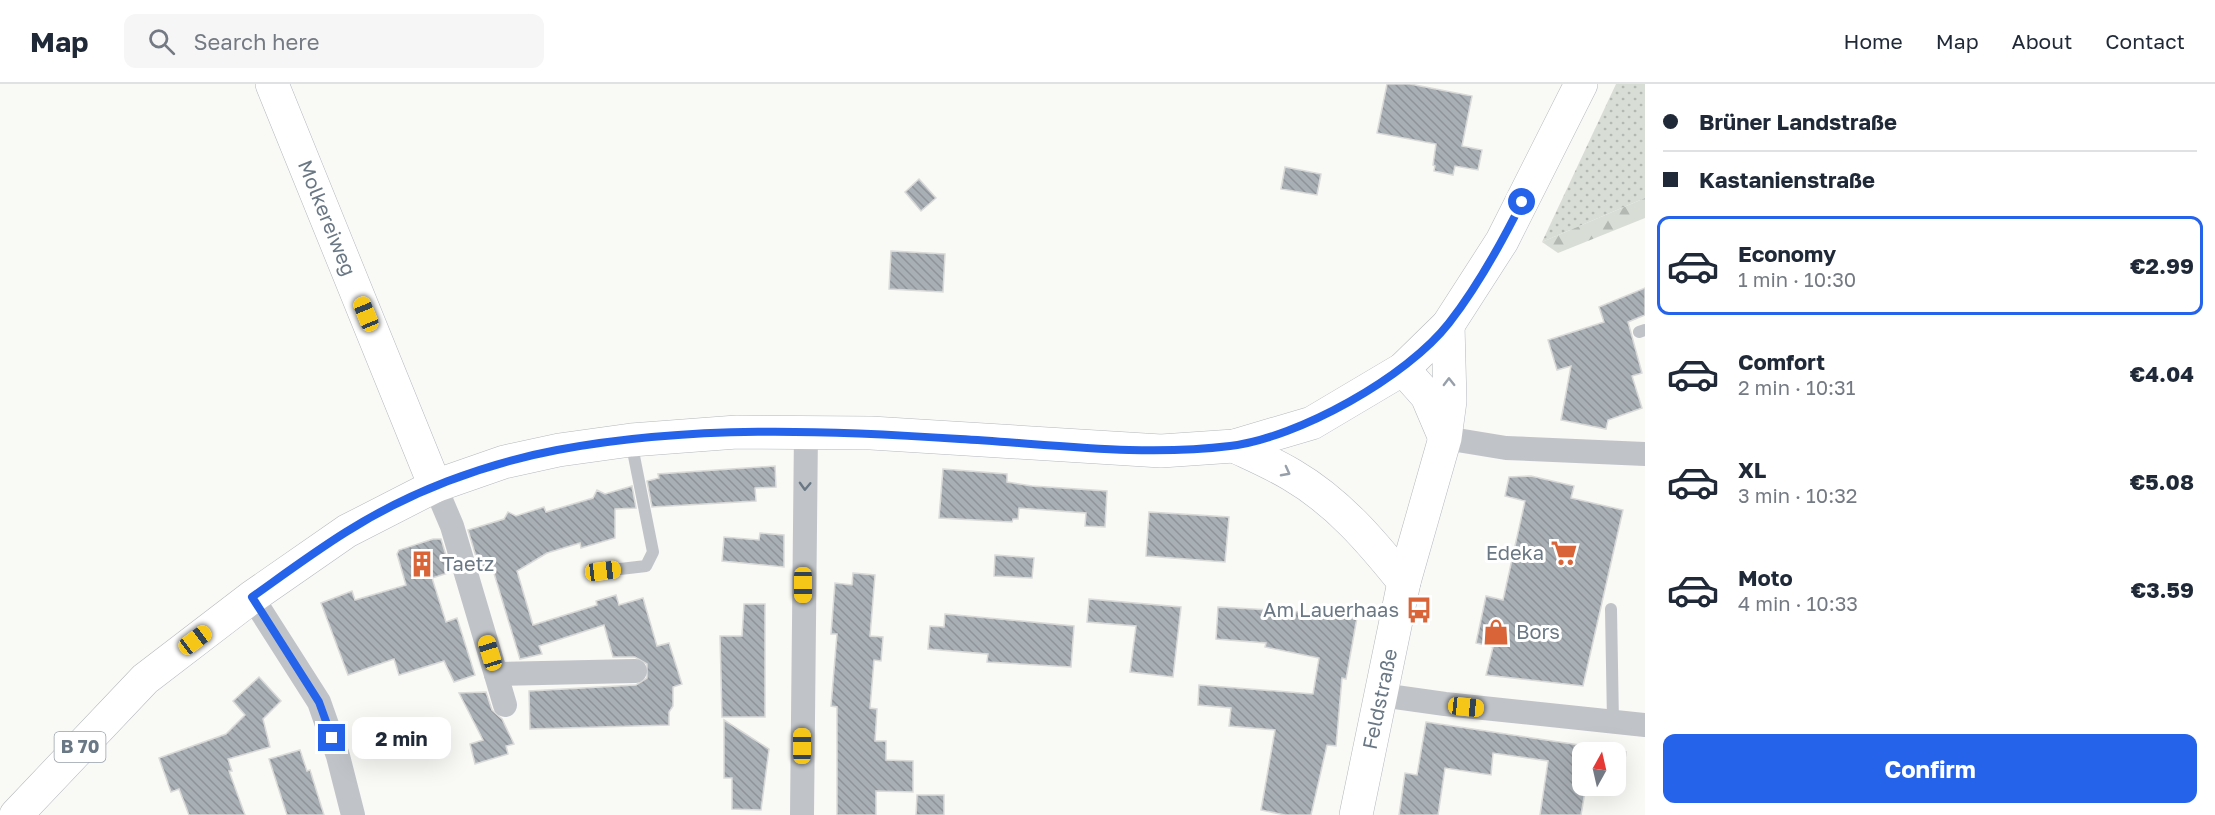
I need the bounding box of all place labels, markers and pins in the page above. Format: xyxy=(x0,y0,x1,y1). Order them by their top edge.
supermarket icon: Edeka xyxy=(1549,538,1579,568)
place label: Edeka xyxy=(1486,540,1544,564)
building icon: Taetz xyxy=(407,549,437,579)
place label: Taetz xyxy=(442,551,494,575)
bus stop icon: Am Lauerhaas xyxy=(1404,595,1434,625)
place label: Am Lauerhaas xyxy=(1263,597,1399,621)
shop icon: Bors xyxy=(1481,617,1511,647)
place label: Bors xyxy=(1516,619,1560,643)

